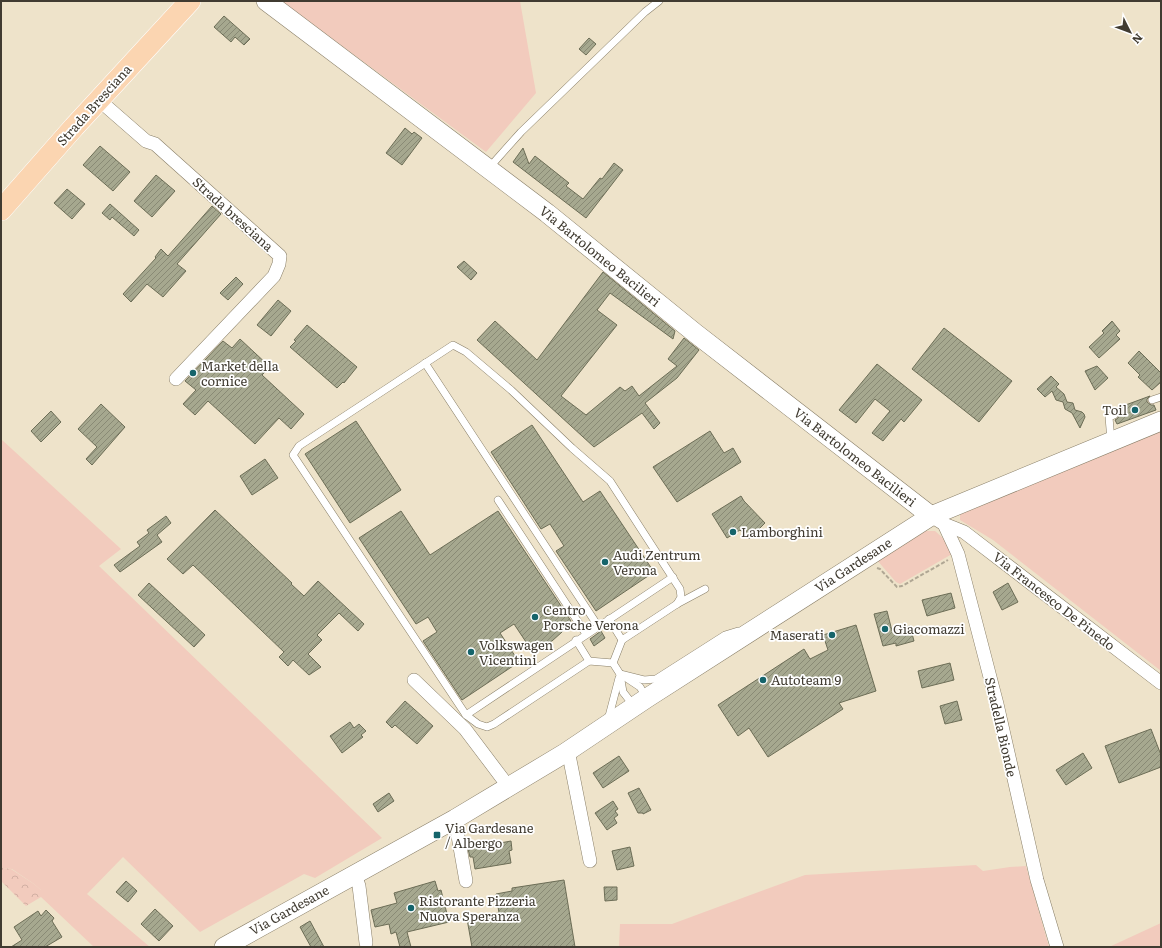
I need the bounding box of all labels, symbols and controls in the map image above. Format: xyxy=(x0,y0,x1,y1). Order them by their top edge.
north arrow xyxy=(1110,12,1150,52)
text: N xyxy=(1129,31,1147,48)
street label: Strada Bresciana xyxy=(52,60,135,150)
street label: Strada bresciana xyxy=(189,172,278,255)
street label: Via Bartolomeo Bacilieri xyxy=(536,201,665,311)
place label: Market della cornice xyxy=(201,356,279,390)
marker: Market della cornice xyxy=(188,368,198,378)
place label: Toil xyxy=(1102,400,1128,419)
street label: Via Bartolomeo Bacilieri xyxy=(790,403,921,511)
marker: Toil xyxy=(1130,405,1140,415)
place label: Lamborghini xyxy=(741,522,824,541)
marker: Lamborghini xyxy=(728,527,738,537)
street label: Via Gardesane xyxy=(810,532,895,597)
place label: Audi Zentrum Verona xyxy=(613,545,701,579)
street label: Via Francesco De Pinedo xyxy=(989,547,1120,655)
marker: Audi Zentrum Verona xyxy=(600,557,610,567)
place label: Centro Porsche Verona xyxy=(543,600,639,634)
marker: Centro Porsche Verona xyxy=(530,612,540,622)
place label: Giacomazzi xyxy=(893,619,965,638)
marker: Giacomazzi xyxy=(880,624,890,634)
place label: Maserati xyxy=(770,625,825,644)
marker: Maserati xyxy=(827,630,837,640)
place label: Volkswagen Vicentini xyxy=(479,635,554,669)
marker: Volkswagen Vicentini xyxy=(466,647,476,657)
place label: Autoteam 9 xyxy=(771,670,842,689)
marker: Autoteam 9 xyxy=(758,675,768,685)
street label: Stradella Bionde xyxy=(981,675,1022,779)
place label: Via Gardesane / Albergo xyxy=(445,818,534,852)
marker: Via Gardesane / Albergo xyxy=(432,830,442,840)
street label: Via Gardesane xyxy=(245,880,332,939)
place label: Ristorante Pizzeria Nuova Speranza xyxy=(419,891,536,925)
marker: Ristorante Pizzeria Nuova Speranza xyxy=(406,903,416,913)

